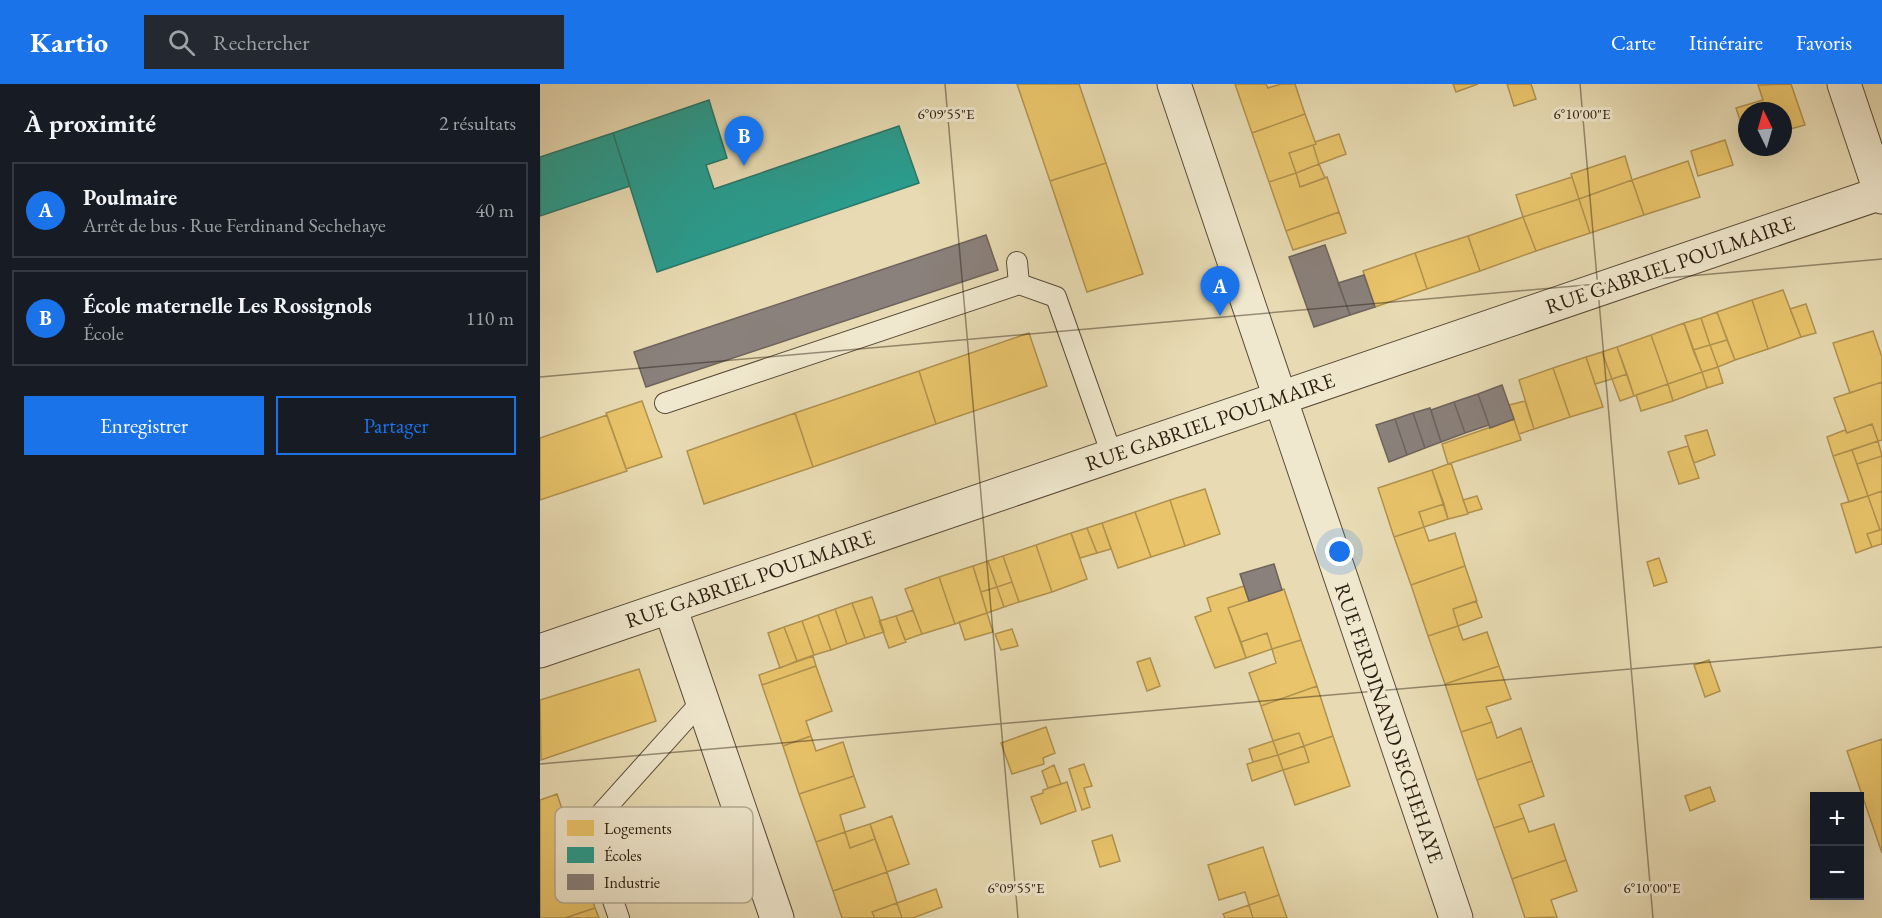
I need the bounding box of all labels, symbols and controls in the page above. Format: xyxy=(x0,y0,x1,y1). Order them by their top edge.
search box xyxy=(144,15,564,69)
text: Kartio xyxy=(30,24,108,60)
icon: search xyxy=(165,26,198,59)
text: Rechercher xyxy=(213,28,310,57)
text: Carte xyxy=(1611,29,1656,56)
text: Itinéraire xyxy=(1689,29,1763,56)
text: Favoris xyxy=(1796,29,1852,56)
north arrow xyxy=(1738,102,1792,156)
text: 6°09'55"E xyxy=(918,104,975,123)
text: 6°10'00"E xyxy=(1554,104,1611,123)
text: À proximité xyxy=(24,106,156,140)
text: 2 résultats xyxy=(439,110,516,136)
pin: B xyxy=(724,116,764,166)
text: Poulmaire xyxy=(83,183,177,212)
text: A xyxy=(38,197,53,223)
text: 40 m xyxy=(475,197,514,223)
street label: RUE GABRIEL POULMAIRE xyxy=(1542,209,1798,320)
text: Arrêt de bus · Rue Ferdinand Sechehaye xyxy=(83,212,386,238)
pin: A xyxy=(1200,266,1240,316)
text: École maternelle Les Rossignols xyxy=(83,291,372,320)
text: B xyxy=(39,305,52,331)
text: 110 m xyxy=(466,305,514,331)
text: École xyxy=(83,320,124,346)
street label: RUE GABRIEL POULMAIRE xyxy=(1082,366,1338,477)
button: Enregistrer xyxy=(24,396,264,455)
button: Partager xyxy=(276,396,516,455)
street label: RUE GABRIEL POULMAIRE xyxy=(622,523,878,634)
your location xyxy=(1325,537,1354,566)
street label: RUE FERDINAND SECHEHAYE xyxy=(1329,579,1450,866)
map controls xyxy=(1810,792,1864,900)
button: + xyxy=(1810,792,1864,846)
legend xyxy=(555,807,753,903)
text: Logements xyxy=(604,818,672,839)
text: Écoles xyxy=(604,845,642,866)
button: − xyxy=(1810,846,1864,900)
text: Industrie xyxy=(604,872,660,893)
text: 6°09'55"E xyxy=(988,878,1045,897)
text: 6°10'00"E xyxy=(1624,878,1681,897)

